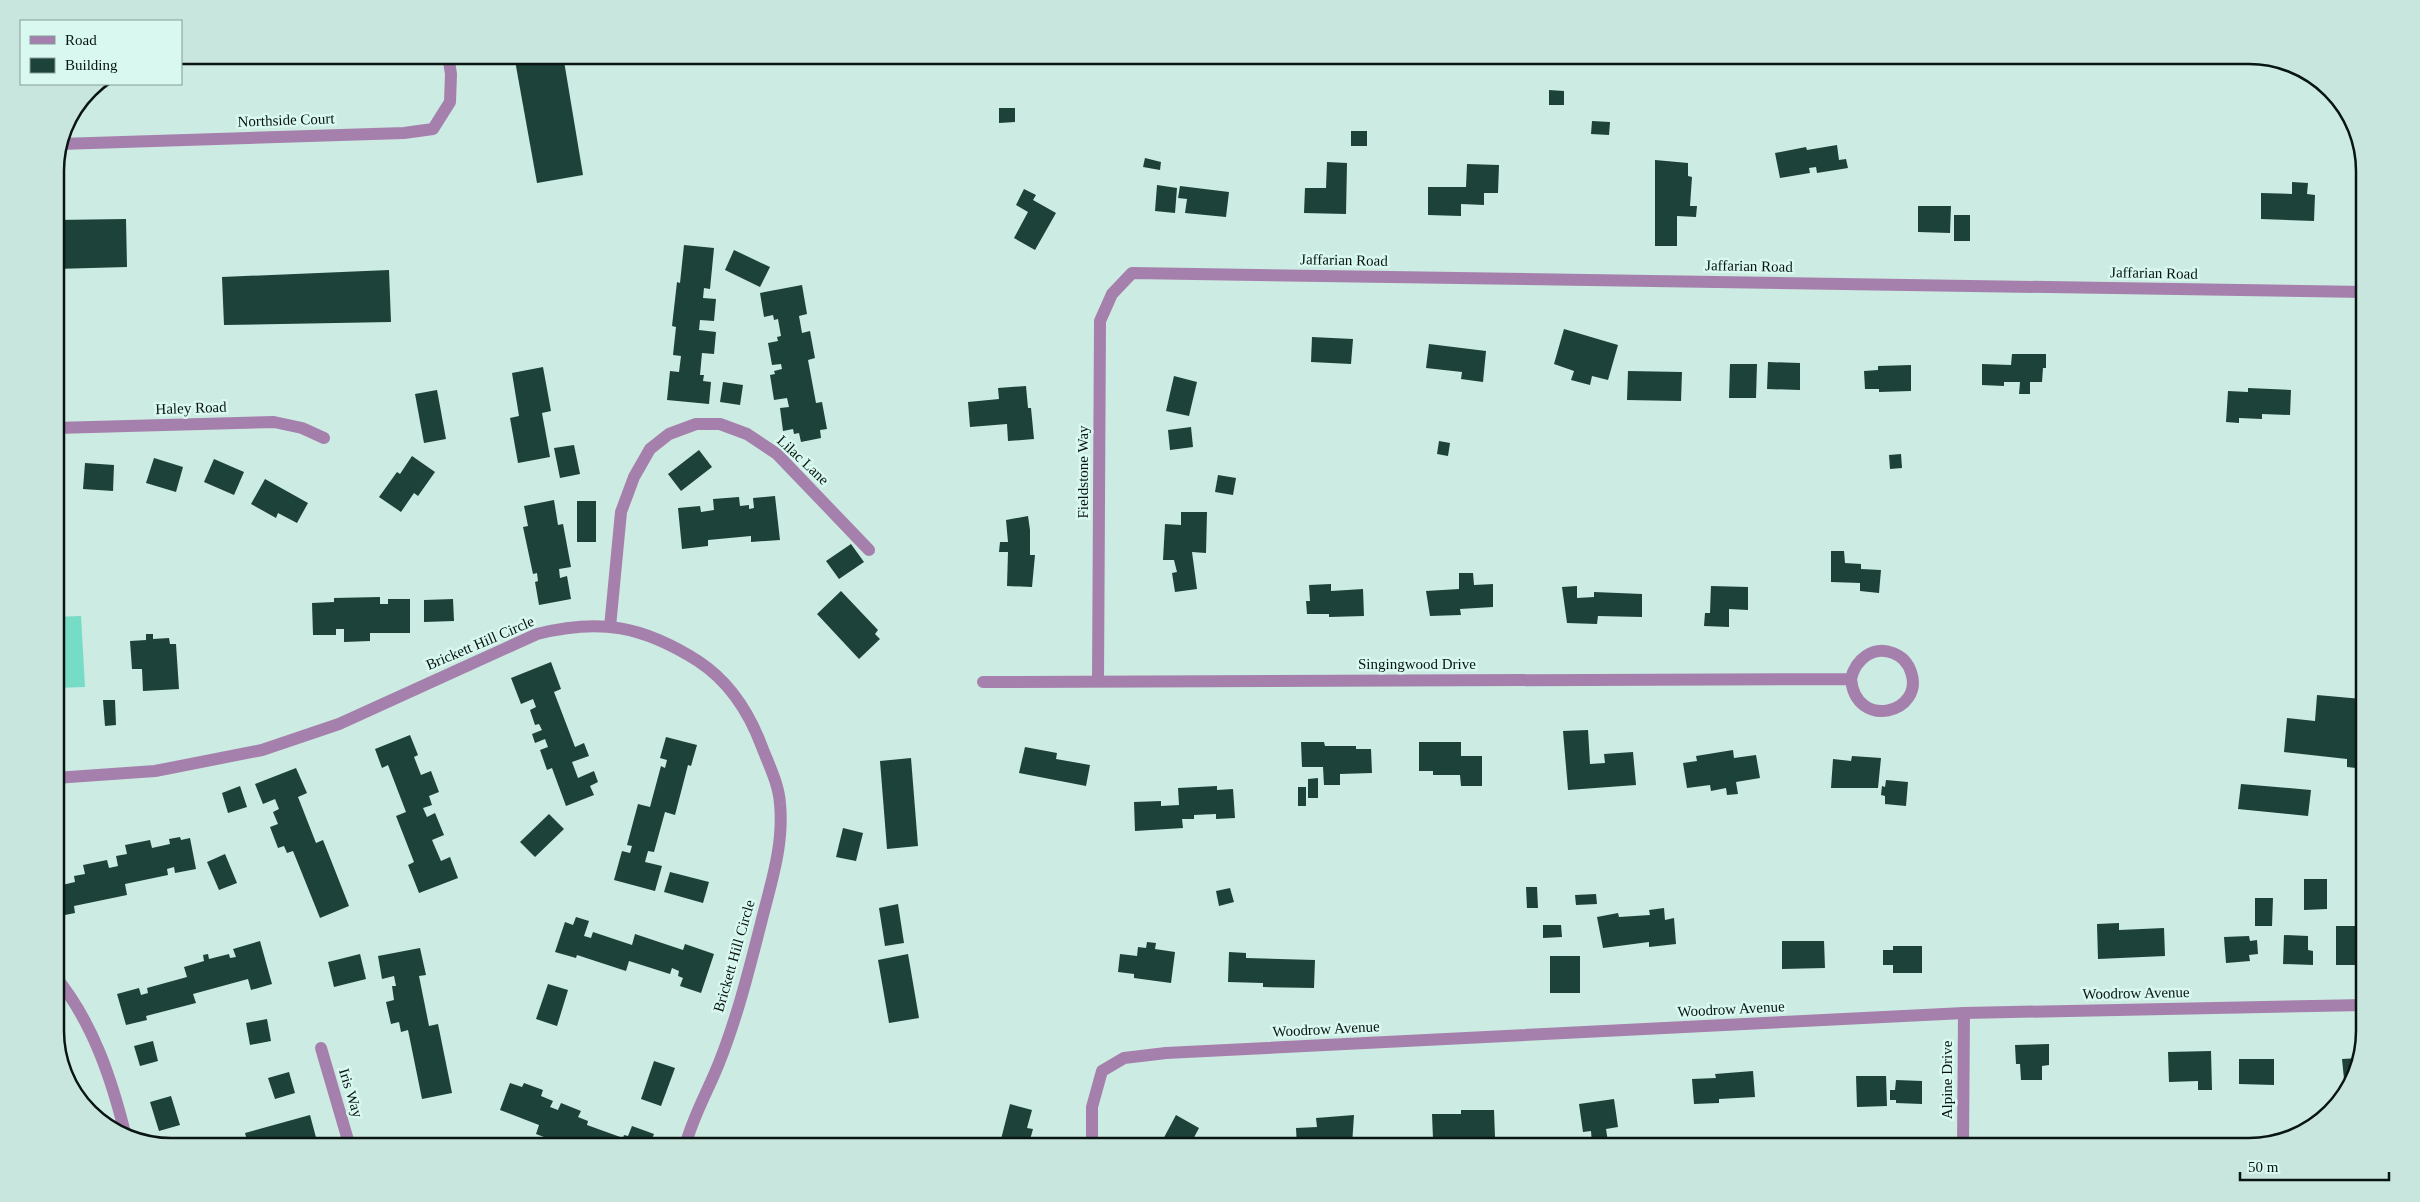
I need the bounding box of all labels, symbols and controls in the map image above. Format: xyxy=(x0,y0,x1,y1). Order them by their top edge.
legend xyxy=(20,20,182,85)
text: Road xyxy=(65,32,97,48)
text: Building xyxy=(65,57,118,73)
street label: Northside Court xyxy=(237,110,336,130)
street label: Jaffarian Road xyxy=(1300,251,1388,269)
street label: Jaffarian Road xyxy=(1705,257,1793,275)
street label: Jaffarian Road xyxy=(2110,264,2198,282)
street label: Haley Road xyxy=(155,399,227,417)
street label: Fieldstone Way xyxy=(1075,425,1091,519)
street label: Lilac Lane xyxy=(774,432,832,488)
street label: Brickett Hill Circle xyxy=(424,613,537,673)
street label: Singingwood Drive xyxy=(1358,656,1476,672)
street label: Brickett Hill Circle xyxy=(710,898,758,1014)
street label: Woodrow Avenue xyxy=(2082,984,2190,1002)
street label: Woodrow Avenue xyxy=(1677,998,1785,1020)
street label: Woodrow Avenue xyxy=(1272,1018,1380,1040)
street label: Alpine Drive xyxy=(1939,1040,1955,1119)
street label: Iris Way xyxy=(336,1066,366,1120)
scale bar xyxy=(2240,1150,2389,1182)
text: 50 m xyxy=(2248,1159,2279,1175)

